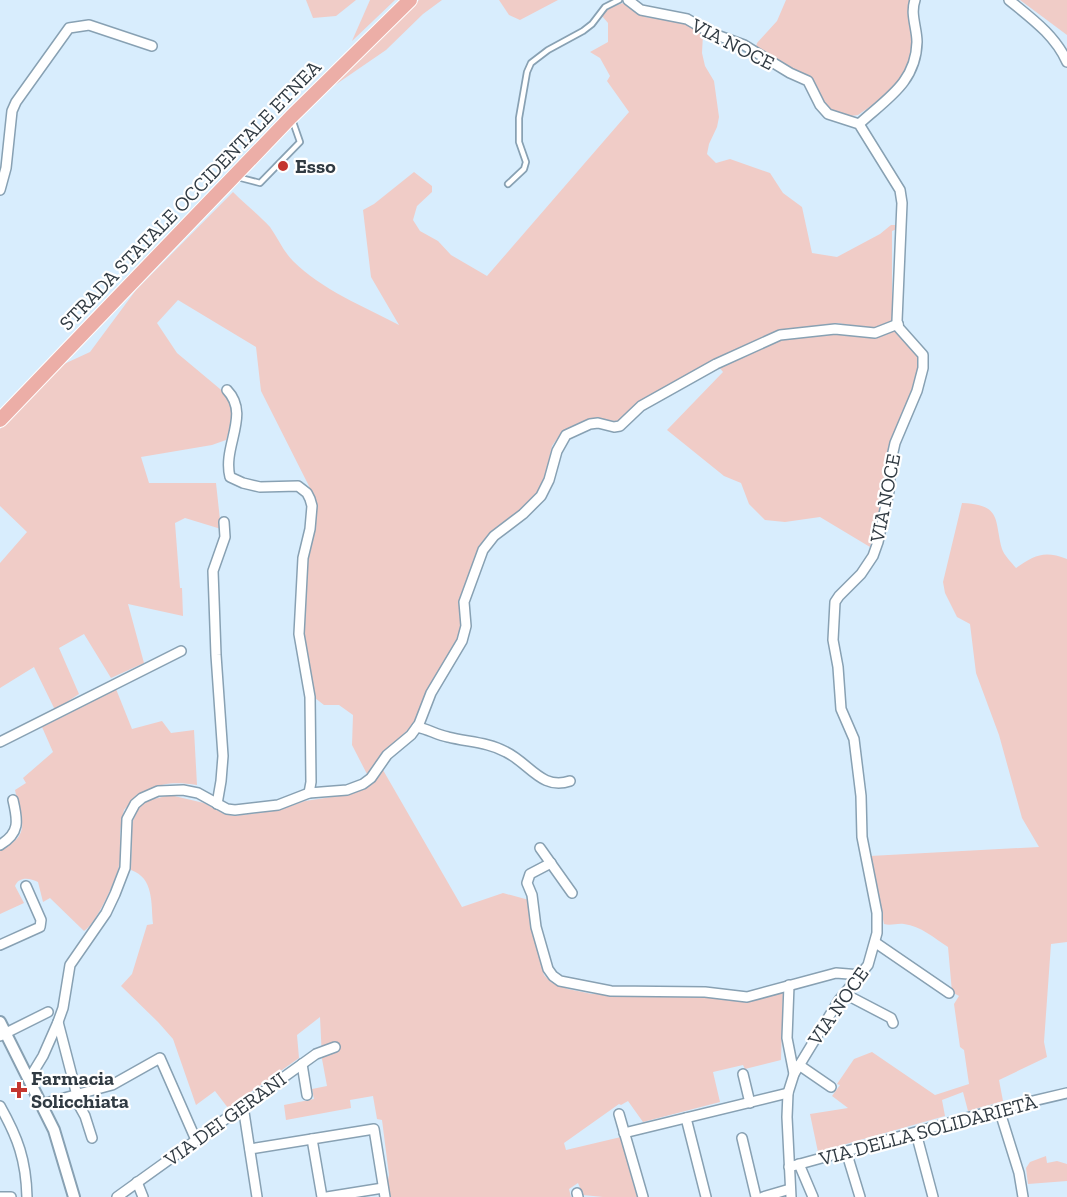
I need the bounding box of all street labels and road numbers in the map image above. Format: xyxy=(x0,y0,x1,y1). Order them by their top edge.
street label: VIA NOCE xyxy=(687,12,779,75)
street label: STRADA STATALE OCCIDENTALE ETNEA xyxy=(54,54,327,335)
street label: VIA NOCE xyxy=(864,452,905,545)
street label: VIA NOCE xyxy=(802,962,874,1051)
street label: VIA DEI GERANI xyxy=(159,1067,291,1172)
street label: VIA DELLA SOLIDARIETÀ xyxy=(816,1089,1040,1171)

